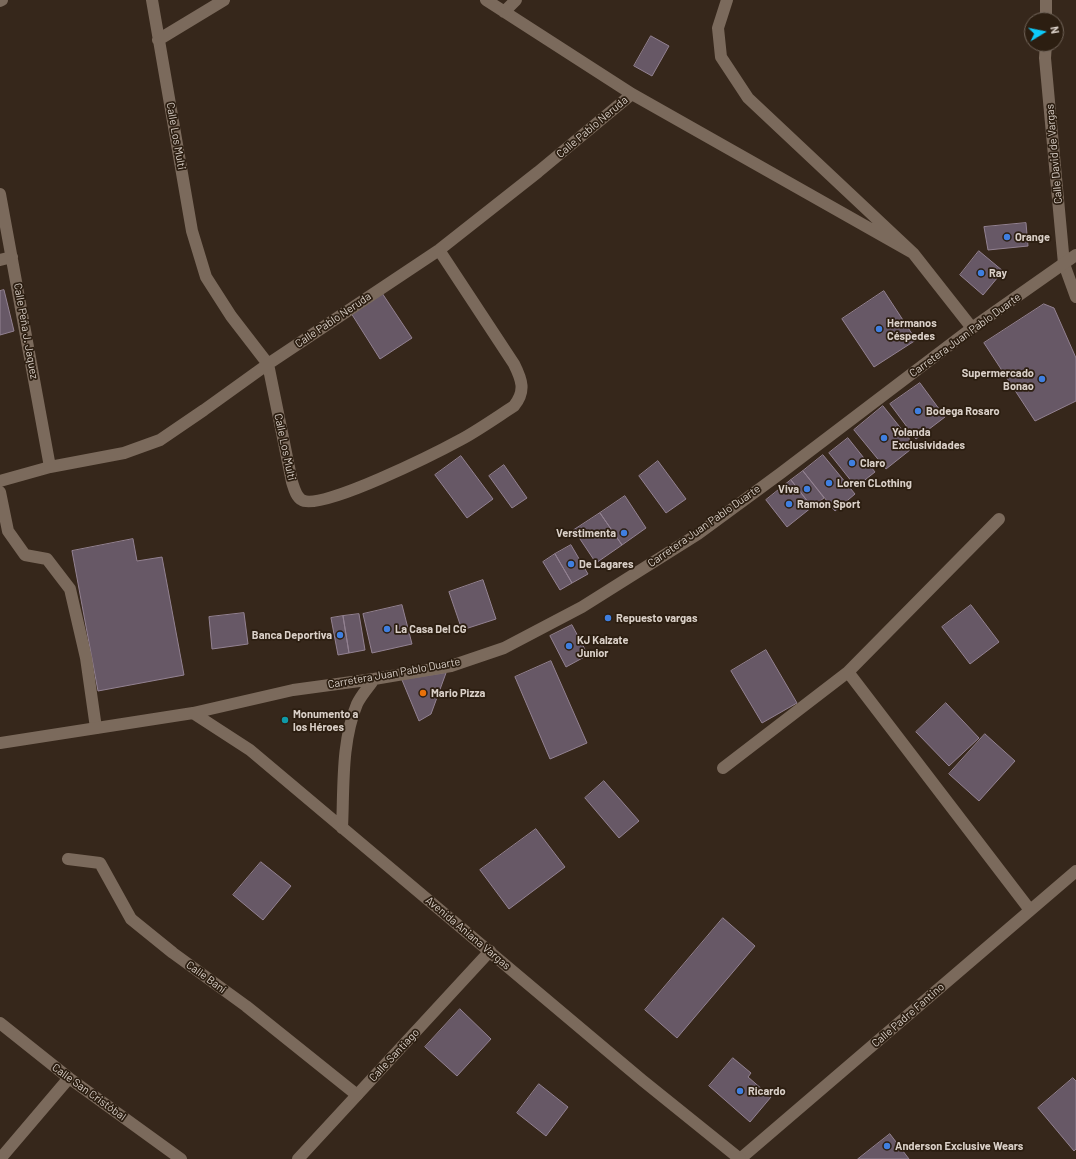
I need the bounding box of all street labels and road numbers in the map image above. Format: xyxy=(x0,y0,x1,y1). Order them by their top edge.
street label: Calle Pablo Neruda xyxy=(554,93,630,161)
street label: Calle Los Multi xyxy=(164,101,188,171)
street label: Calle David de Vargas xyxy=(1043,104,1065,204)
street label: Calle Peña J. Jaquez xyxy=(11,282,41,380)
street label: Calle Pablo Neruda xyxy=(292,290,374,350)
street label: Carretera Juan Pablo Duarte xyxy=(907,290,1023,380)
street label: Calle Los Multi xyxy=(271,412,299,482)
street label: Carretera Juan Pablo Duarte xyxy=(645,482,763,570)
street label: Carretera Juan Pablo Duarte xyxy=(327,655,461,691)
street label: Avenida Aniana Vargas xyxy=(423,894,513,972)
street label: Calle Baní xyxy=(183,958,229,996)
street label: Calle Padre Fantino xyxy=(869,980,947,1050)
street label: Calle Santiago xyxy=(366,1026,422,1084)
street label: Calle San Cristóbal xyxy=(49,1061,129,1123)

